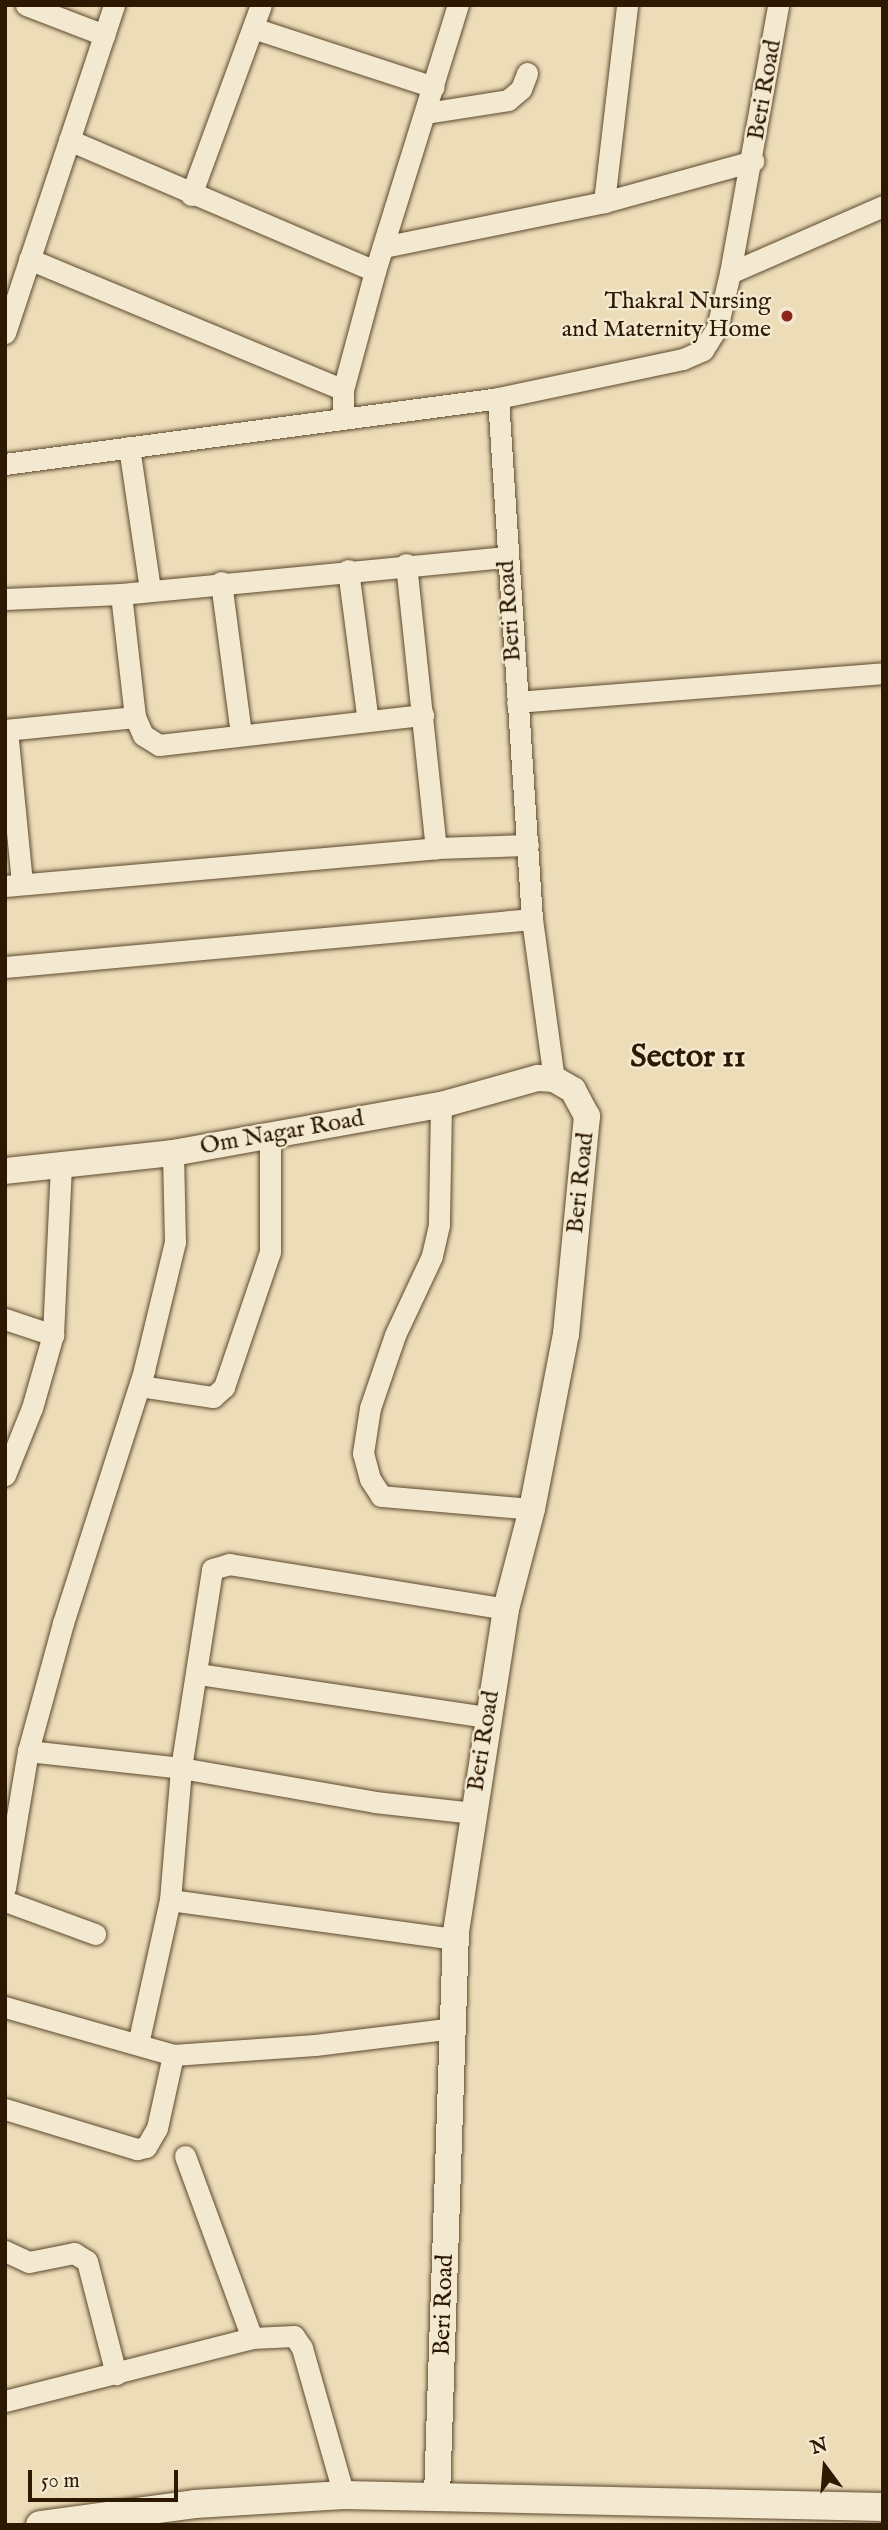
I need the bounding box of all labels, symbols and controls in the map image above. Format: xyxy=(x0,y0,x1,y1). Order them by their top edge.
street label: Beri Road xyxy=(742,37,788,143)
place label: Thakral Nursing and Maternity Home xyxy=(562,288,771,344)
marker: Thakral Nursing and Maternity Home xyxy=(777,306,797,326)
street label: Beri Road xyxy=(492,559,528,663)
district label: Sector 11 xyxy=(630,1039,746,1077)
street label: Om Nagar Road xyxy=(198,1104,366,1162)
street label: Beri Road xyxy=(561,1131,601,1235)
street label: Beri Road xyxy=(462,1689,506,1793)
street label: Beri Road xyxy=(428,2254,460,2356)
north arrow xyxy=(790,2432,860,2502)
text: N xyxy=(808,2433,830,2461)
scale bar xyxy=(32,2456,182,2500)
text: 50 m xyxy=(41,2468,80,2495)

